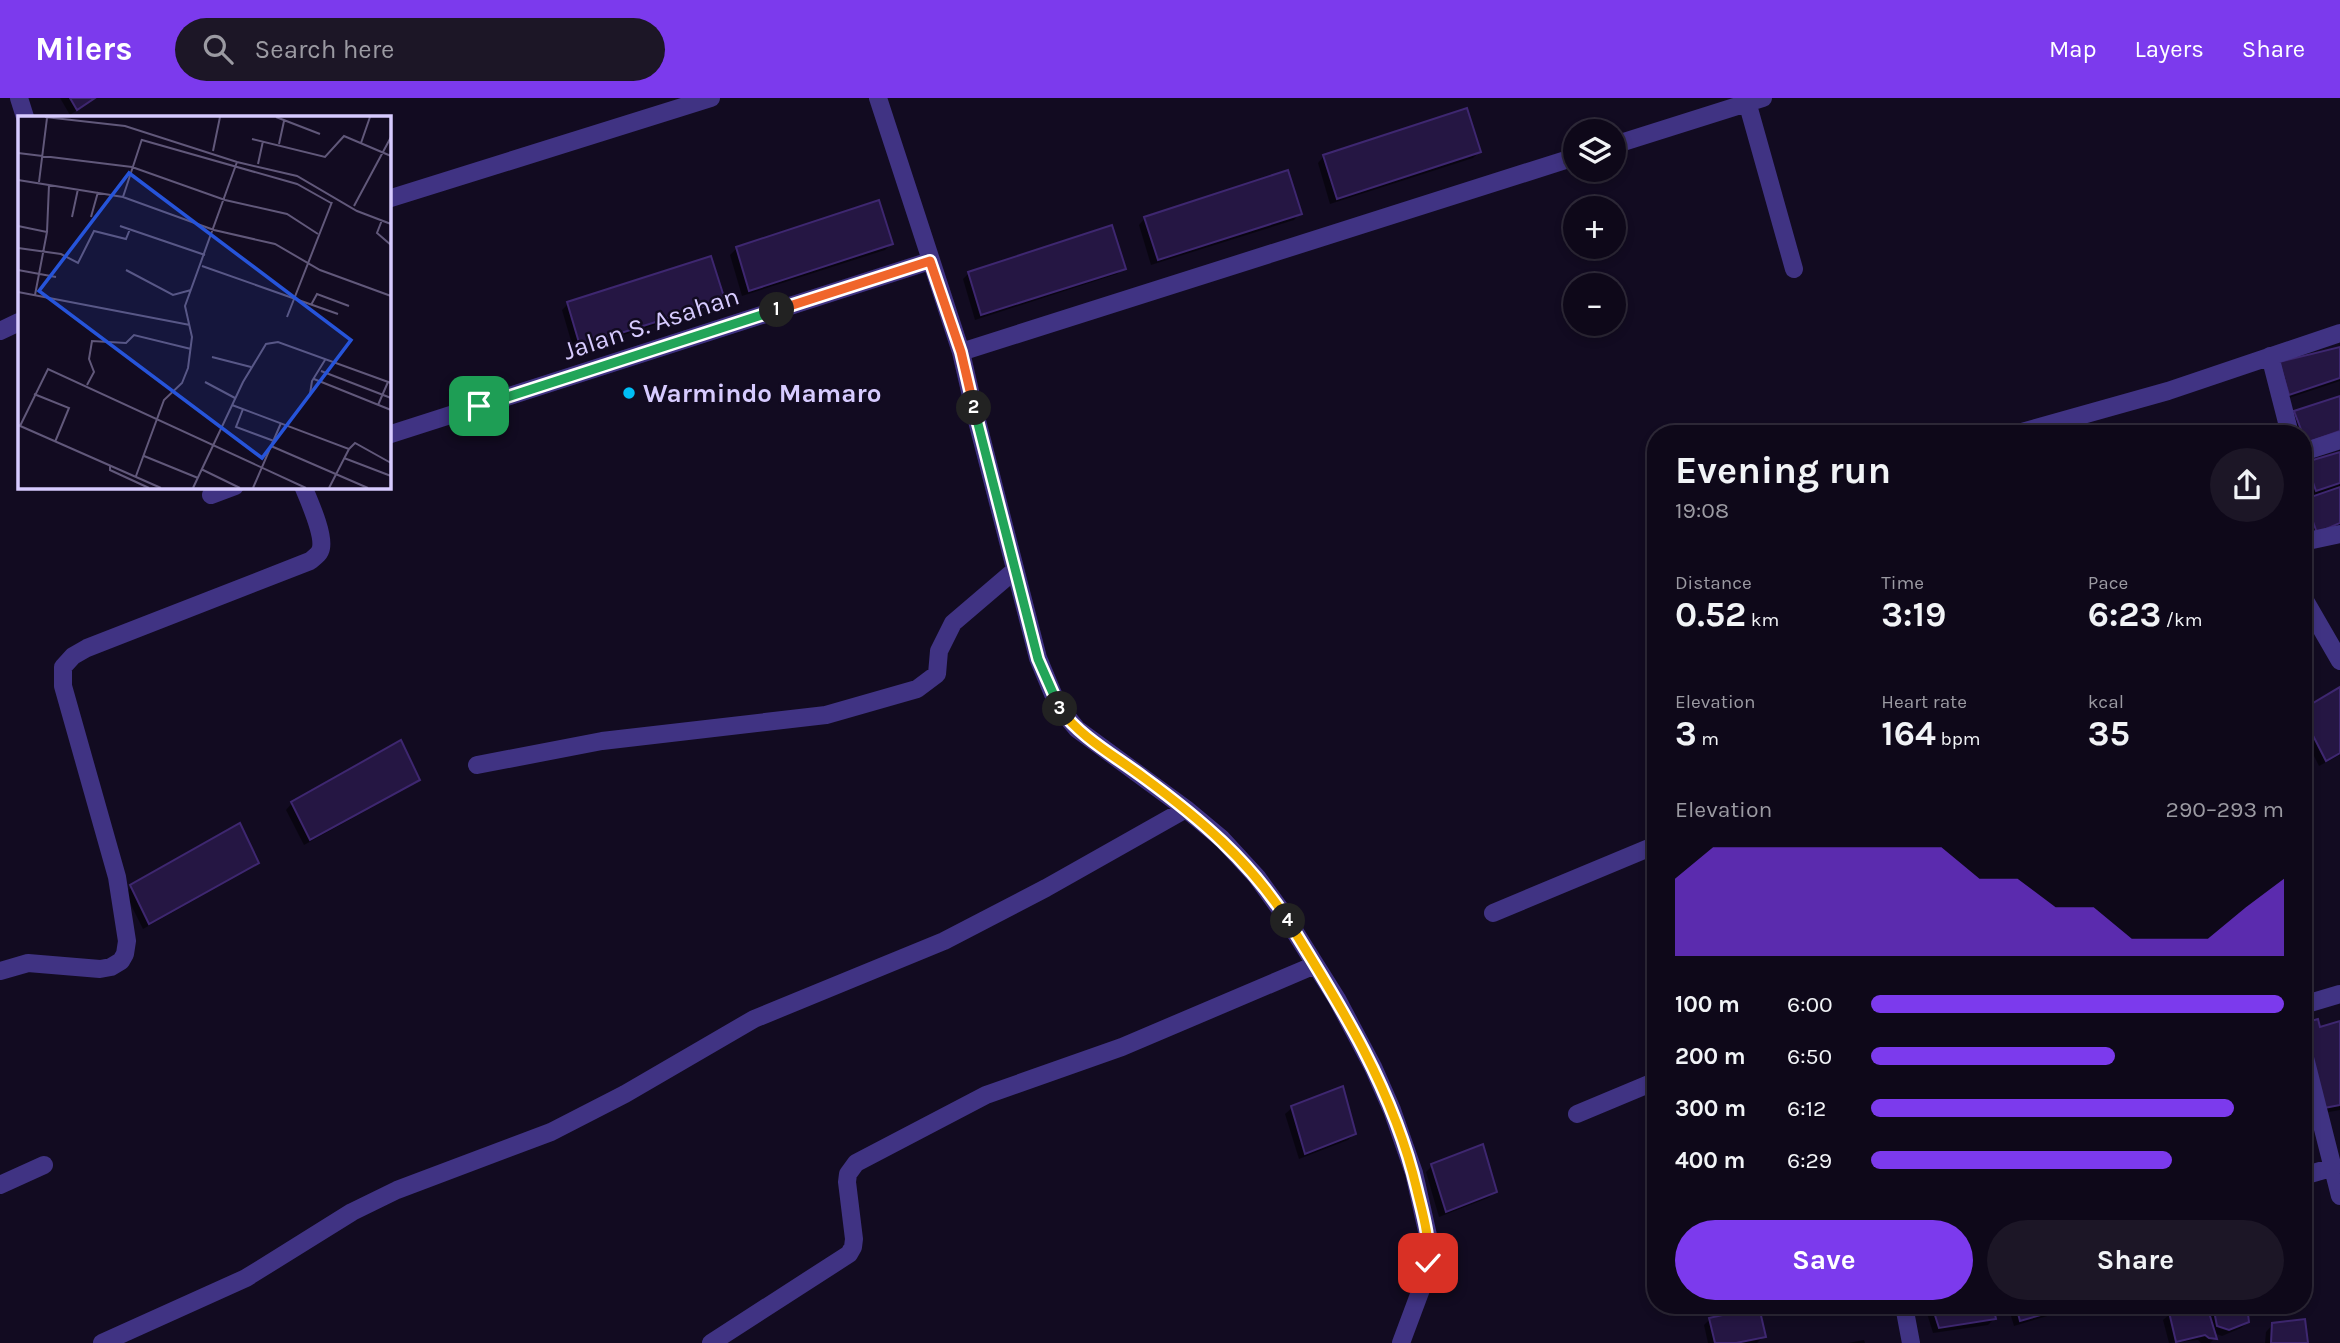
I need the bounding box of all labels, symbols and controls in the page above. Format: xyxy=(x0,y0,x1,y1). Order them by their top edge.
search box xyxy=(175,18,665,81)
text: Milers xyxy=(35,30,133,68)
icon: search xyxy=(199,30,237,68)
text: Search here xyxy=(255,34,394,65)
text: Map xyxy=(2049,35,2097,63)
text: Layers xyxy=(2135,35,2204,63)
text: Share xyxy=(2242,35,2305,63)
inset map xyxy=(18,116,390,488)
map controls xyxy=(1563,119,1626,336)
button: layers xyxy=(1563,119,1626,182)
button: + xyxy=(1563,196,1626,259)
button: − xyxy=(1563,273,1626,336)
street label: Jalan S. Asahan xyxy=(559,280,743,367)
pin: 1 xyxy=(760,292,794,328)
text: 1 xyxy=(773,298,780,320)
pin xyxy=(449,376,509,436)
place label: Warmindo Mamaro xyxy=(643,378,881,409)
marker: Warmindo Mamaro xyxy=(621,385,637,401)
icon: arrive xyxy=(460,387,498,425)
pin: 2 xyxy=(956,390,992,426)
text: 2 xyxy=(968,396,979,418)
text: Evening run xyxy=(1675,448,1891,493)
button: share xyxy=(2210,448,2284,522)
text: 19:08 xyxy=(1675,497,1729,524)
text: Distance xyxy=(1675,572,1752,594)
text: Time xyxy=(1881,572,1924,594)
text: Pace xyxy=(2088,572,2128,594)
text: 0.52 xyxy=(1675,594,1746,635)
text: 3:19 xyxy=(1881,594,1946,635)
text: 6:23 xyxy=(2088,594,2161,635)
text: km xyxy=(1746,609,1779,631)
text: /km xyxy=(2161,609,2202,631)
text: Elevation xyxy=(1675,691,1755,713)
text: Heart rate xyxy=(1881,691,1967,713)
text: kcal xyxy=(2088,691,2124,713)
pin: 3 xyxy=(1042,692,1078,726)
text: 3 xyxy=(1054,697,1065,719)
text: 3 xyxy=(1675,713,1697,754)
text: 164 xyxy=(1881,713,1936,754)
text: 35 xyxy=(2088,713,2130,754)
text: m xyxy=(1697,728,1719,750)
text: bpm xyxy=(1936,728,1981,750)
text: Elevation xyxy=(1675,796,1772,823)
text: 290–293 m xyxy=(2166,796,2284,823)
pin: 4 xyxy=(1270,904,1306,938)
text: 4 xyxy=(1282,909,1293,931)
text: 100 m xyxy=(1675,991,1740,1018)
text: 6:00 xyxy=(1787,991,1833,1018)
text: 200 m xyxy=(1675,1043,1746,1070)
text: 6:50 xyxy=(1787,1043,1832,1070)
text: 300 m xyxy=(1675,1095,1746,1122)
text: 6:12 xyxy=(1787,1095,1826,1122)
text: 400 m xyxy=(1675,1147,1745,1174)
text: 6:29 xyxy=(1787,1147,1832,1174)
button: Save xyxy=(1675,1220,1973,1300)
button: Share xyxy=(1987,1220,2284,1300)
pin xyxy=(1398,1233,1458,1293)
icon: check xyxy=(1409,1244,1447,1282)

